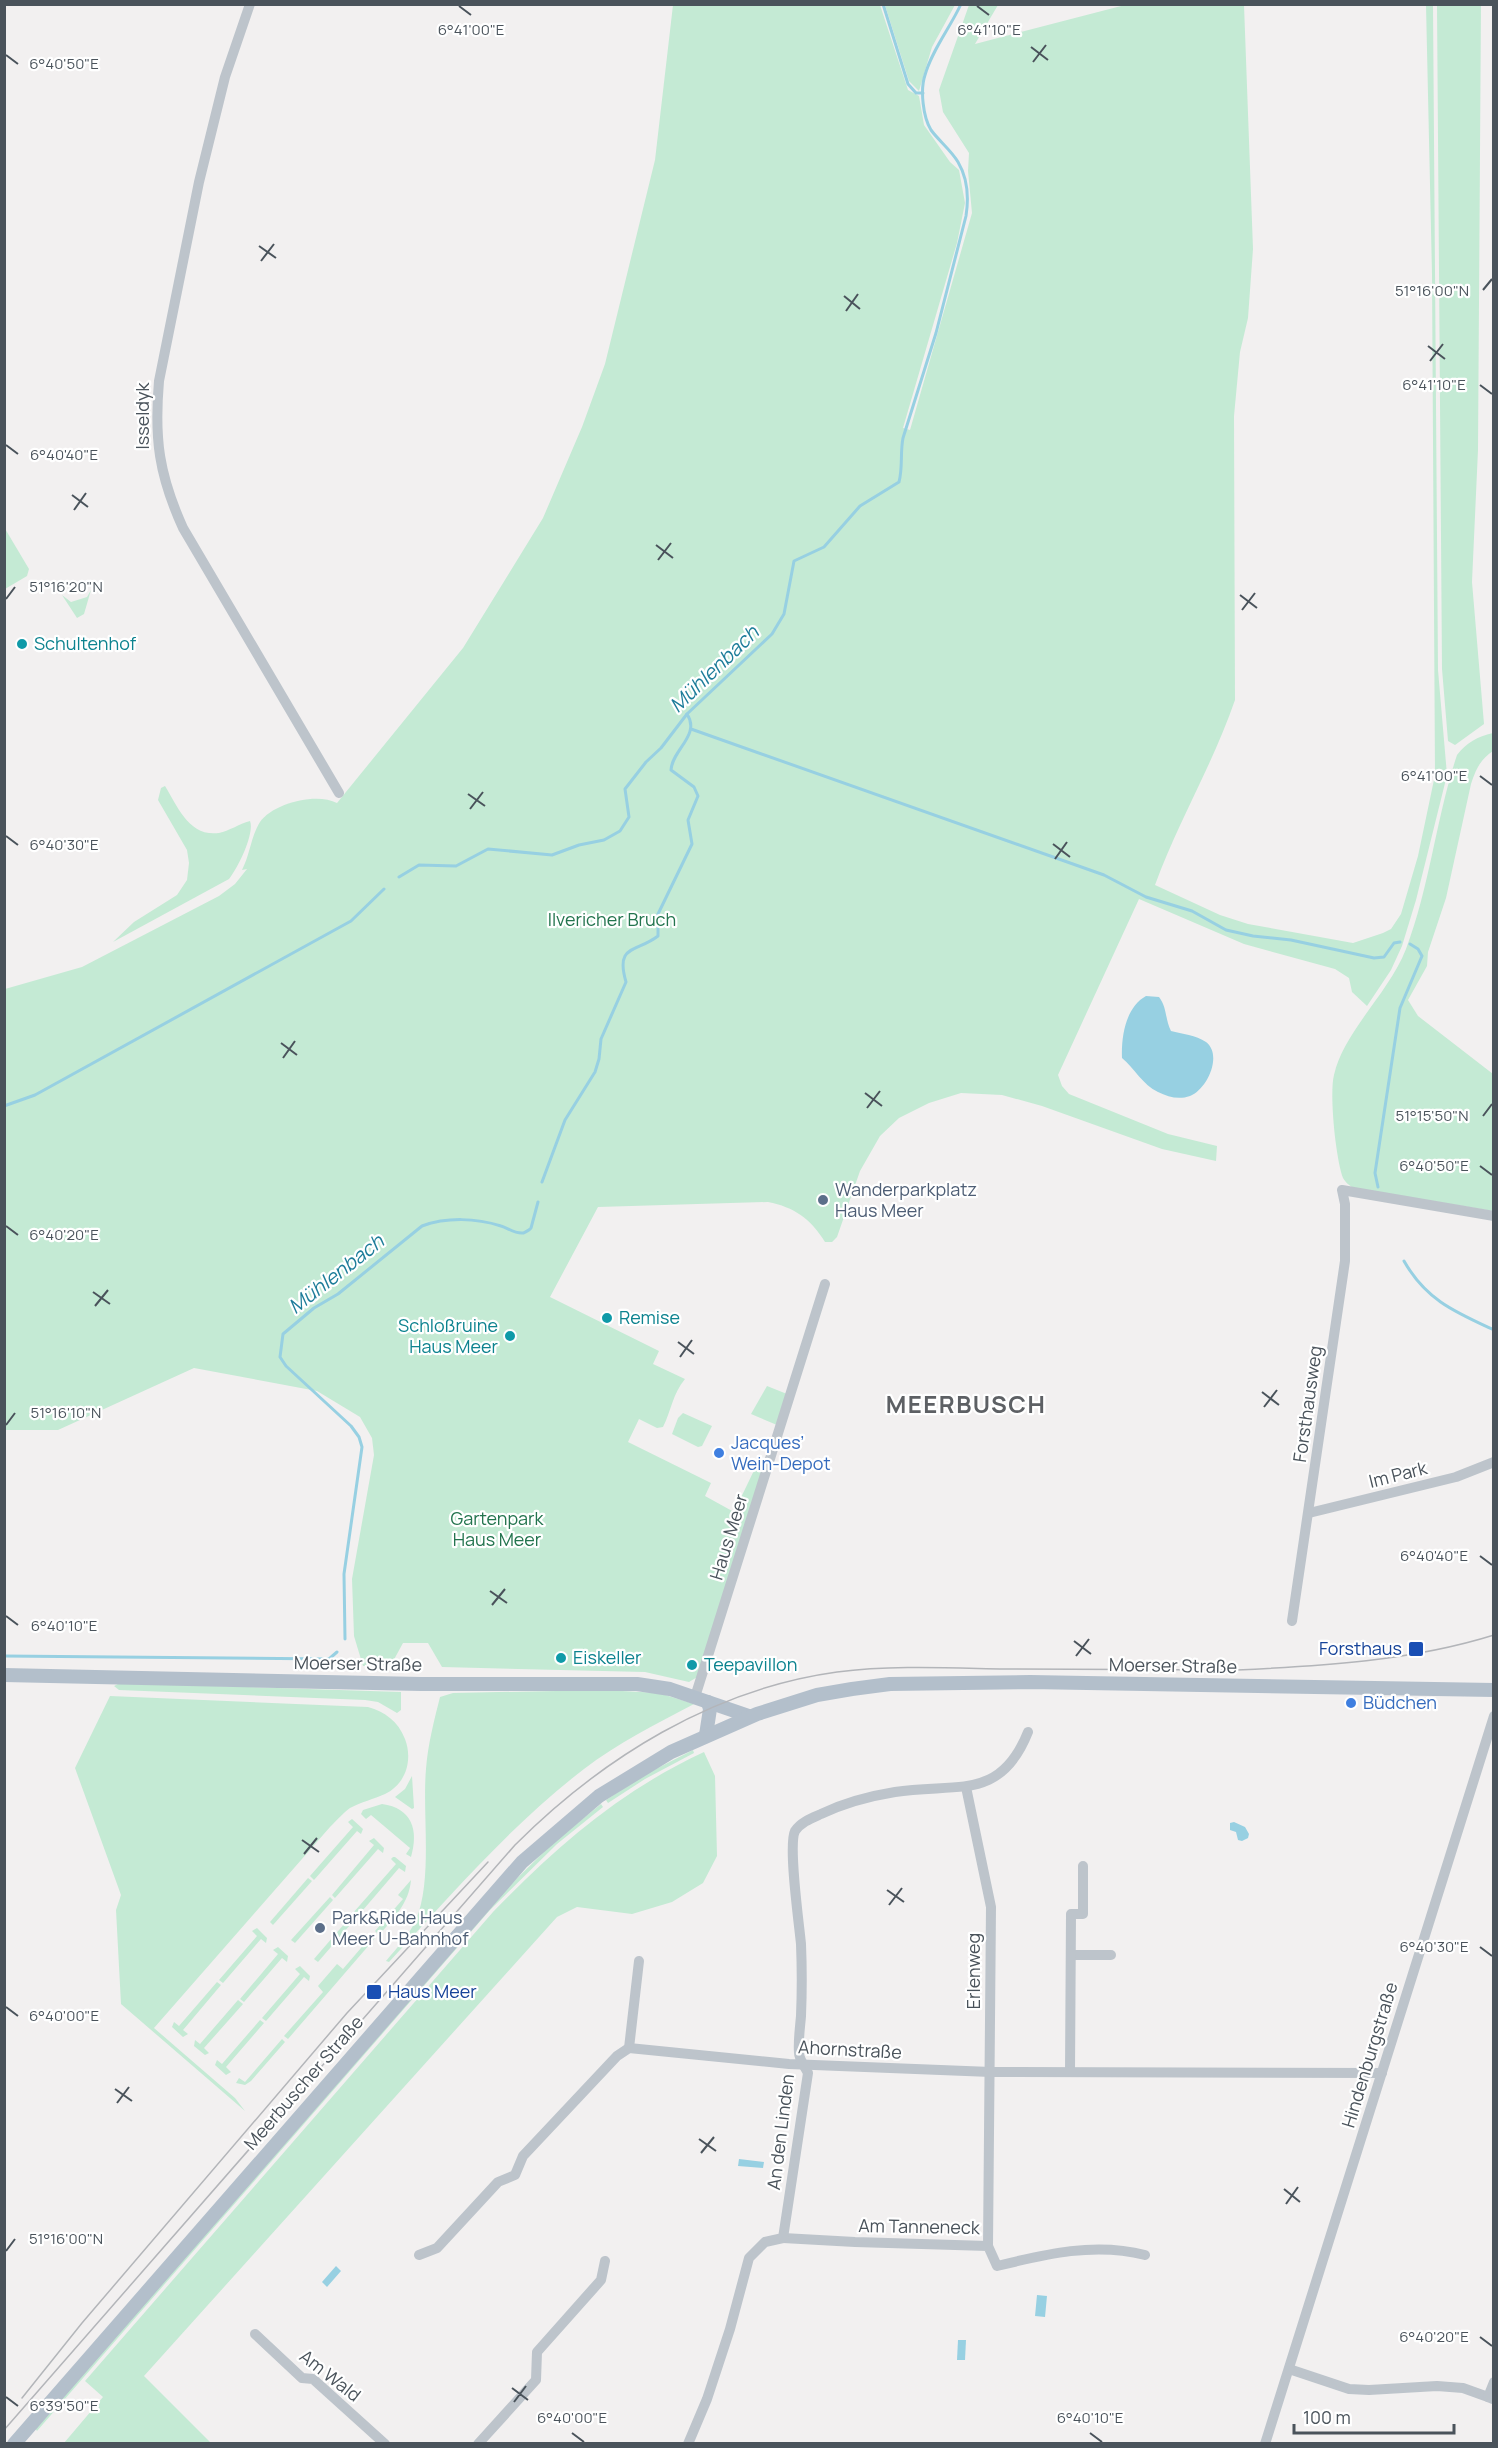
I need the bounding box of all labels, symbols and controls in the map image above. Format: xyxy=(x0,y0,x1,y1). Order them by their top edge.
text: 6°41'00"E xyxy=(438,19,504,40)
text: 6°41'10"E xyxy=(957,19,1021,40)
text: 6°40'50"E xyxy=(29,53,99,74)
text: 51°16'00"N xyxy=(1395,280,1469,301)
text: 6°41'10"E xyxy=(1402,374,1466,395)
street label: Isseldyk xyxy=(130,381,154,449)
text: 6°40'40"E xyxy=(30,444,98,465)
text: 51°16'20"N xyxy=(29,576,103,597)
water label: Mühlenbach xyxy=(663,618,765,718)
place label: Schultenhof xyxy=(34,631,137,655)
marker: Schultenhof xyxy=(15,637,29,651)
text: 6°41'00"E xyxy=(1401,765,1467,786)
text: 6°40'30"E xyxy=(29,834,99,855)
park label: Ilvericher Bruch xyxy=(548,907,676,931)
text: 51°15'50"N xyxy=(1396,1105,1468,1126)
text: 6°40'50"E xyxy=(1399,1155,1469,1176)
place label: Wanderparkplatz Haus Meer xyxy=(835,1177,977,1222)
marker: Wanderparkplatz Haus Meer xyxy=(816,1193,830,1207)
text: 6°40'20"E xyxy=(29,1224,99,1245)
water label: Mühlenbach xyxy=(282,1227,390,1319)
place label: Remise xyxy=(619,1305,680,1329)
marker: Remise xyxy=(600,1311,614,1325)
place label: Schloßruine Haus Meer xyxy=(398,1313,498,1358)
marker: Schloßruine Haus Meer xyxy=(503,1329,517,1343)
street label: Forsthausweg xyxy=(1287,1344,1327,1464)
district label: MEERBUSCH xyxy=(886,1387,1046,1420)
text: 51°16'10"N xyxy=(31,1402,101,1423)
place label: Jacques’ Wein-Depot xyxy=(731,1430,831,1475)
marker: Jacques’ Wein-Depot xyxy=(712,1446,726,1460)
street label: Im Park xyxy=(1366,1455,1430,1493)
street label: Haus Meer xyxy=(704,1490,753,1583)
park label: Gartenpark Haus Meer xyxy=(450,1506,545,1551)
text: 6°40'40"E xyxy=(1400,1545,1468,1566)
text: 6°40'10"E xyxy=(31,1615,97,1636)
place label: Forsthaus xyxy=(1319,1636,1402,1660)
marker: Forsthaus xyxy=(1407,1640,1425,1658)
place label: Eiskeller xyxy=(573,1645,642,1669)
street label: Moerser Straße xyxy=(294,1650,422,1676)
marker: Eiskeller xyxy=(554,1651,568,1665)
place label: Teepavillon xyxy=(704,1652,797,1676)
street label: Moerser Straße xyxy=(1109,1652,1237,1678)
marker: Teepavillon xyxy=(685,1658,699,1672)
place label: Büdchen xyxy=(1363,1690,1437,1714)
marker: Büdchen xyxy=(1344,1696,1358,1710)
place label: Park&Ride Haus Meer U-Bahnhof xyxy=(332,1905,469,1950)
marker: Park&Ride Haus Meer U-Bahnhof xyxy=(313,1921,327,1935)
street label: Erlenweg xyxy=(961,1933,985,2009)
text: 6°40'30"E xyxy=(1399,1936,1469,1957)
place label: Haus Meer xyxy=(388,1979,477,2003)
street label: Hindenburgstraße xyxy=(1335,1979,1403,2130)
marker: Haus Meer xyxy=(365,1983,383,2001)
text: 6°40'00"E xyxy=(29,2005,99,2026)
street label: Meerbuscher Straße xyxy=(238,2010,368,2155)
street label: Ahornstraße xyxy=(797,2034,903,2064)
street label: An den Linden xyxy=(761,2073,799,2191)
street label: Am Tanneneck xyxy=(858,2213,981,2239)
text: 51°16'00"N xyxy=(29,2228,103,2249)
text: 6°40'20"E xyxy=(1399,2326,1469,2347)
street label: Am Wald xyxy=(295,2344,366,2407)
text: 6°39'50"E xyxy=(29,2395,99,2416)
scale bar xyxy=(1294,2397,1454,2435)
text: 100 m xyxy=(1303,2405,1351,2429)
text: 6°40'00"E xyxy=(537,2407,607,2428)
text: 6°40'10"E xyxy=(1057,2407,1123,2428)

